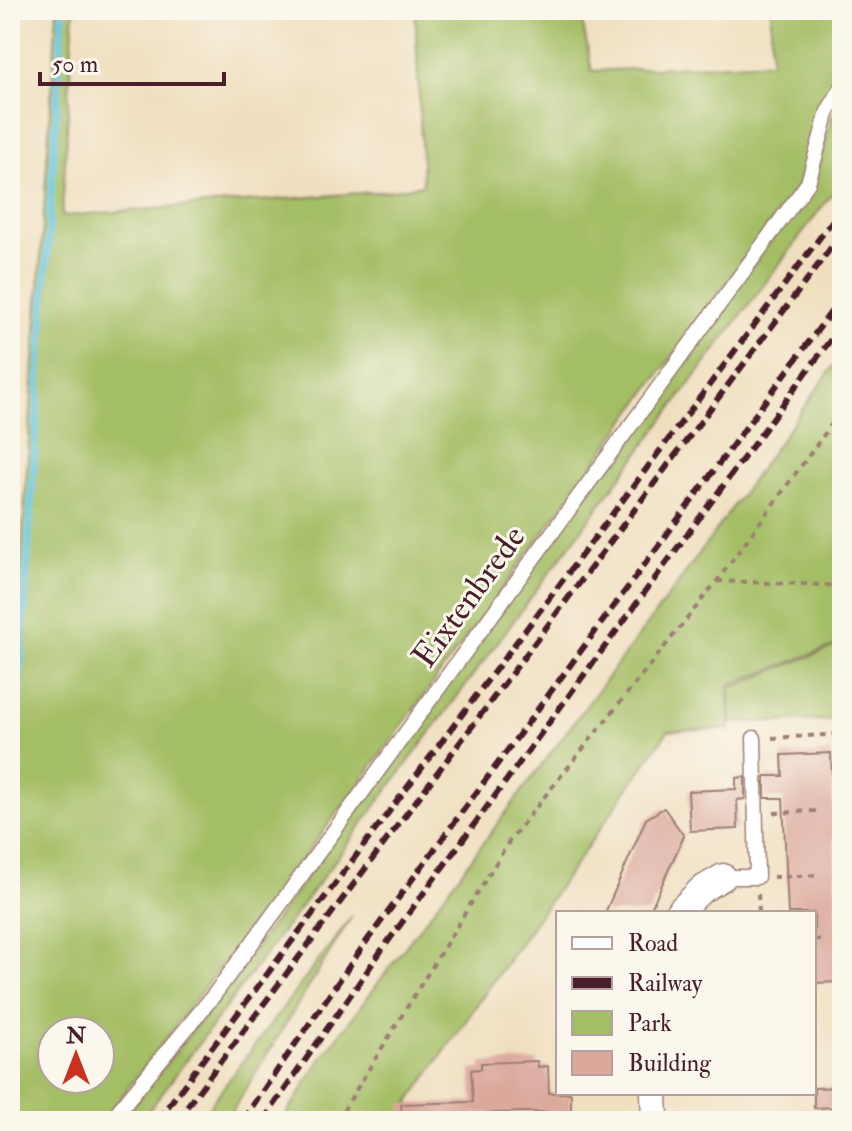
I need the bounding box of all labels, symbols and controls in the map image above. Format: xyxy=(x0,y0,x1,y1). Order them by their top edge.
scale bar xyxy=(40,36,224,86)
text: 50 m xyxy=(52,49,99,80)
street label: Eixtenbrede xyxy=(403,517,535,676)
legend xyxy=(556,911,816,1095)
text: Road xyxy=(628,928,678,959)
text: Railway xyxy=(628,968,703,999)
text: Park xyxy=(628,1008,672,1039)
north arrow xyxy=(36,1015,116,1095)
text: N xyxy=(65,1022,86,1050)
text: Building xyxy=(628,1048,712,1079)

